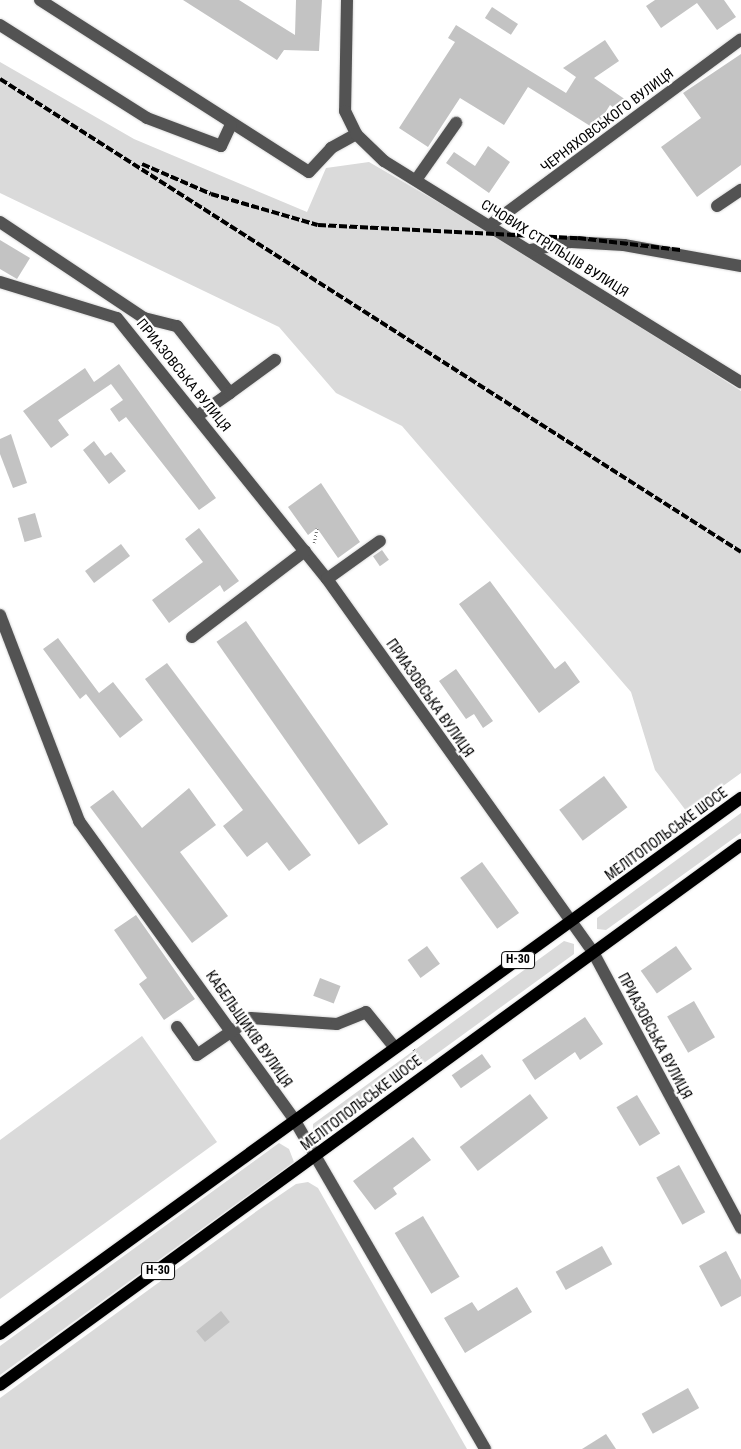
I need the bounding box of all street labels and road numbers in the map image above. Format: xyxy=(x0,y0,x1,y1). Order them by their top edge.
street label: ЧЕРНЯХОВСЬКОГО ВУЛИЦЯ xyxy=(537,65,677,175)
street label: СІЧОВИХ СТРІЛЬЦІВ ВУЛИЦЯ xyxy=(478,196,632,300)
street label: ПРИАЗОВСЬКА ВУЛИЦЯ xyxy=(133,315,235,435)
street label: ПРИАЗОВСЬКА ВУЛИЦЯ xyxy=(383,636,477,760)
street label: МЕЛІТОПОЛЬСЬКЕ ШОСЕ xyxy=(602,784,730,884)
road number: Н-30 xyxy=(500,950,536,970)
street label: КАБЕЛЬЩИКІВ ВУЛИЦЯ xyxy=(202,967,296,1091)
street label: ПРИАЗОВСЬКА ВУЛИЦЯ xyxy=(615,970,695,1102)
street label: МЕЛІТОПОЛЬСЬКЕ ШОСЕ xyxy=(297,1052,425,1154)
road number: Н-30 xyxy=(140,1262,176,1280)

